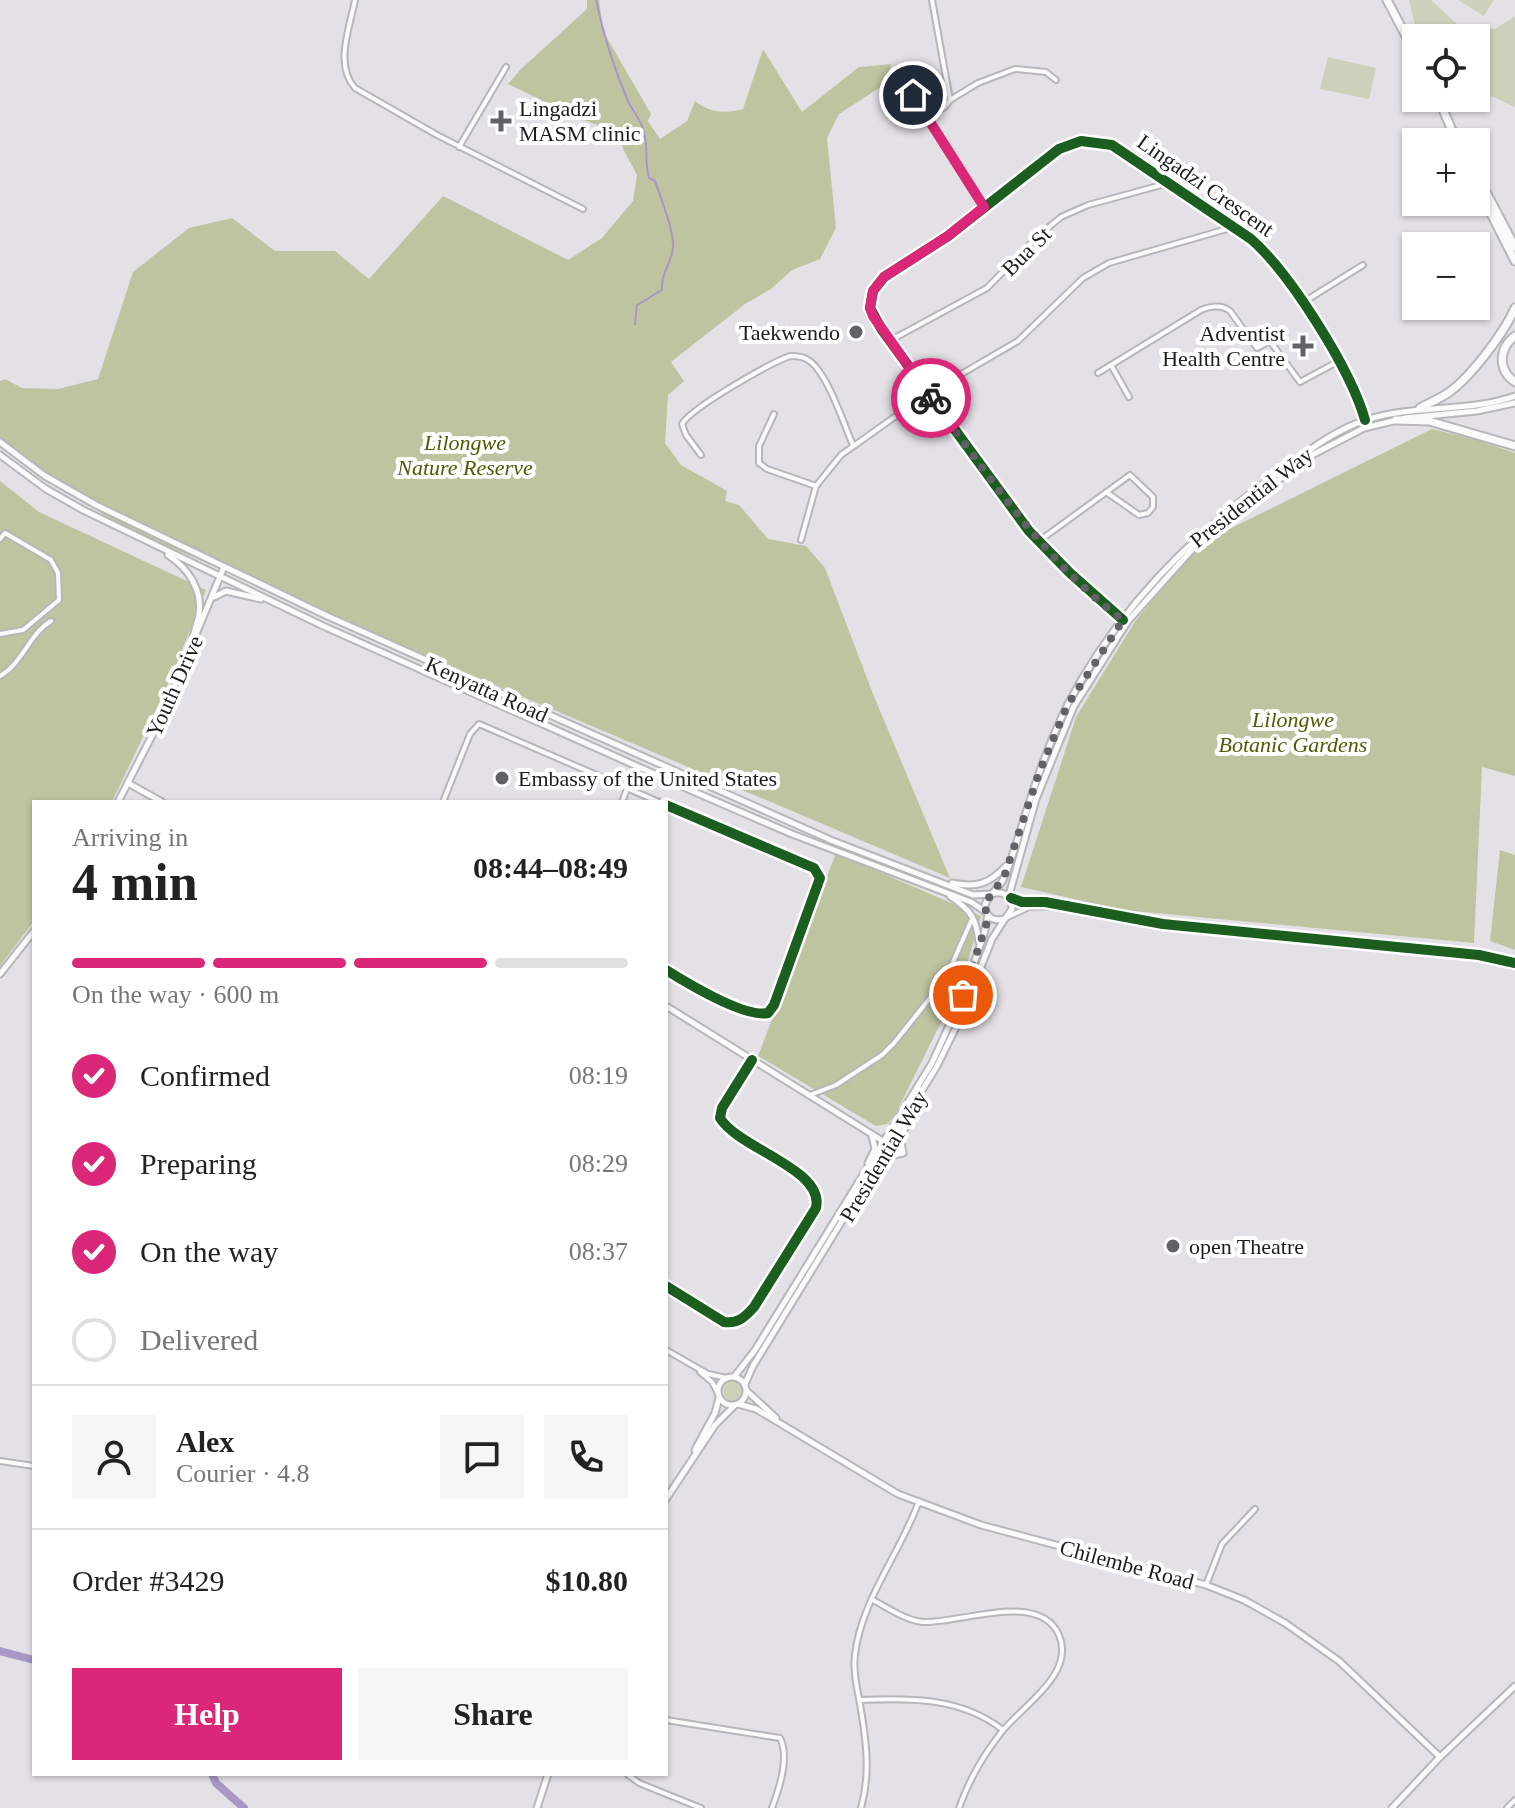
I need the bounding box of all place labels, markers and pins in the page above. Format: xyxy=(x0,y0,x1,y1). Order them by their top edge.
pin xyxy=(879,61,947,129)
place label: Lingadzi MASM clinic xyxy=(519,96,641,146)
marker: Lingadzi MASM clinic xyxy=(490,110,512,132)
place label: Taekwendo xyxy=(739,320,840,345)
place label: Adventist Health Centre xyxy=(1162,321,1285,371)
marker: Taekwendo xyxy=(847,323,865,341)
marker: Adventist Health Centre xyxy=(1292,335,1314,357)
place label: Embassy of the United States xyxy=(518,766,777,791)
marker: Embassy of the United States xyxy=(493,769,511,787)
pin xyxy=(929,961,997,1029)
place label: open Theatre xyxy=(1189,1234,1304,1259)
marker: open Theatre xyxy=(1164,1237,1182,1255)

